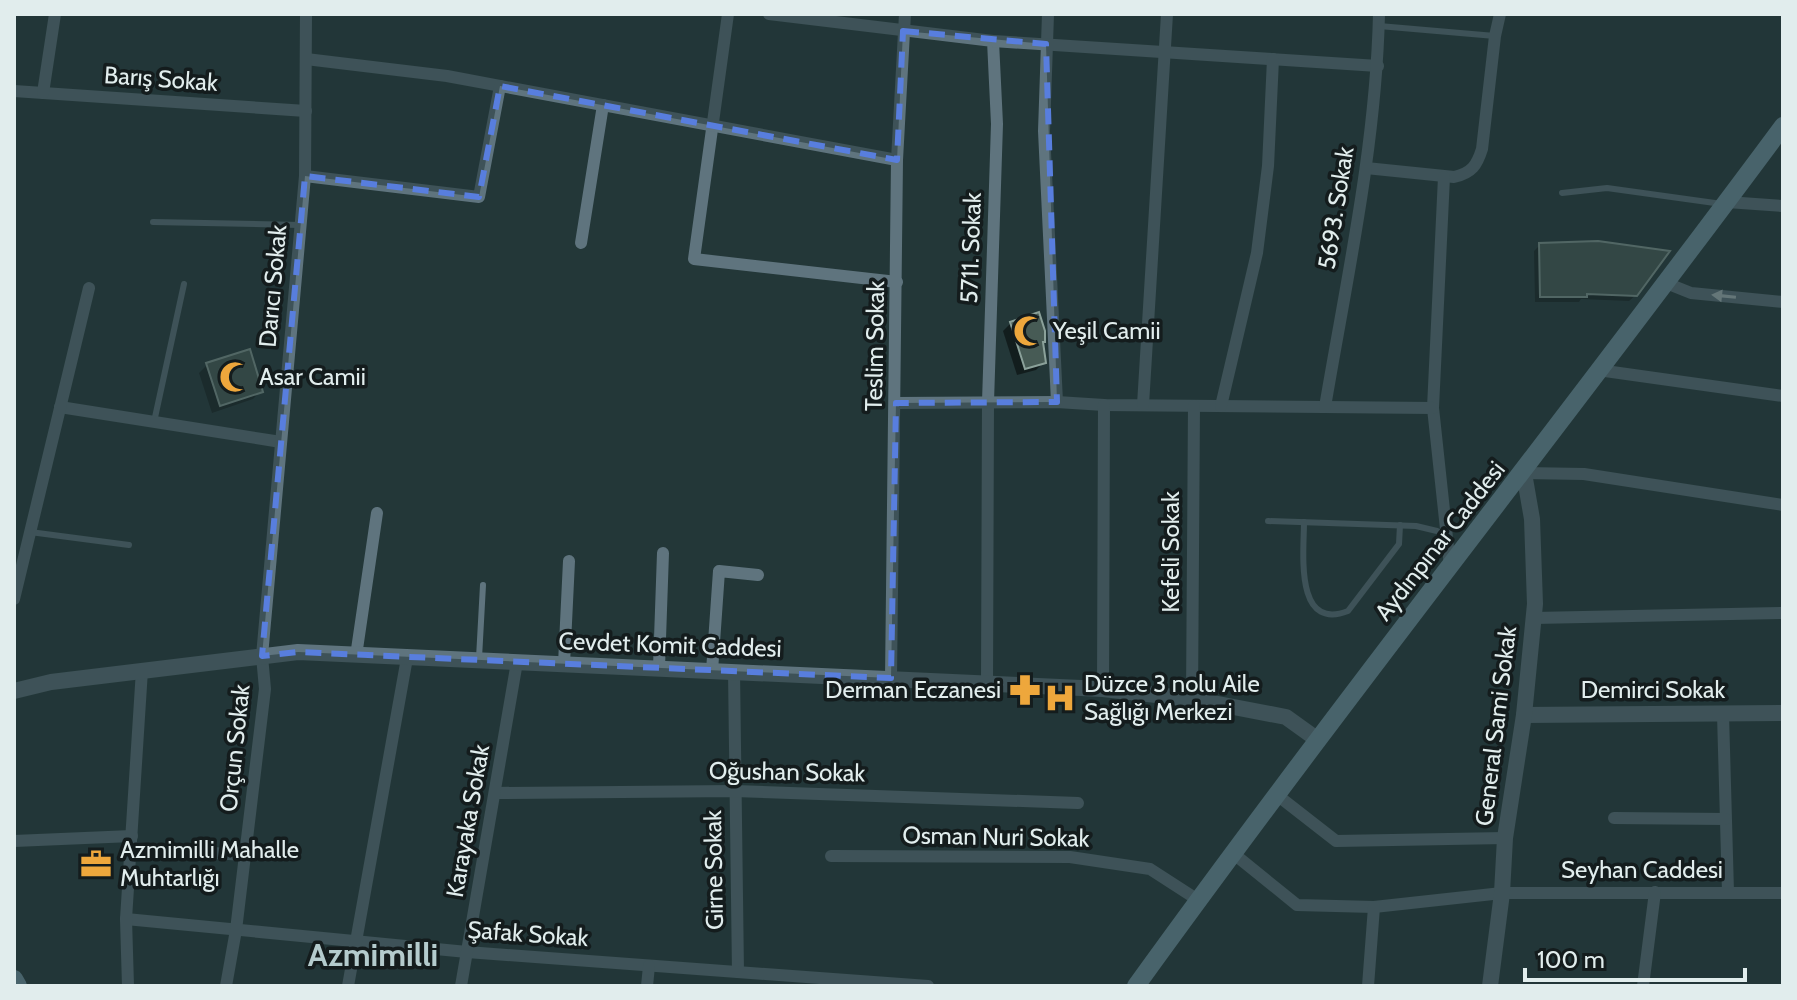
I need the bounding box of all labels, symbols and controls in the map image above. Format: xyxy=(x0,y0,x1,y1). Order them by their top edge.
street label: Barış Sokak xyxy=(103,60,219,97)
street label: 5693. Sokak xyxy=(1312,144,1360,271)
street label: 5711. Sokak xyxy=(954,192,987,304)
street label: Darıcı Sokak xyxy=(253,223,292,348)
street label: Teslim Sokak xyxy=(859,280,890,411)
one-way arrow xyxy=(1711,289,1736,302)
mosque icon: Yeşil Camii xyxy=(1012,314,1046,348)
place label: Yeşil Camii xyxy=(1052,316,1160,345)
mosque icon: Asar Camii xyxy=(218,360,252,394)
place label: Asar Camii xyxy=(259,362,366,391)
street label: Aydınpınar Caddesi xyxy=(1368,455,1511,626)
street label: Kefeli Sokak xyxy=(1156,491,1185,613)
street label: General Sami Sokak xyxy=(1469,624,1522,828)
street label: Cevdet Komit Caddesi xyxy=(558,626,782,663)
place label: Düzce 3 nolu Aile Sağlığı Merkezi xyxy=(1084,669,1260,726)
pharmacy icon: Derman Eczanesi xyxy=(1008,673,1042,707)
place label: Derman Eczanesi xyxy=(825,675,1001,704)
street label: Demirci Sokak xyxy=(1581,675,1725,704)
hospital icon: Düzce 3 nolu Aile Sağlığı Merkezi xyxy=(1043,681,1077,715)
street label: Orçun Sokak xyxy=(213,683,256,813)
street label: Karayaka Sokak xyxy=(440,742,495,900)
street label: Oğushan Sokak xyxy=(709,756,866,787)
street label: Girne Sokak xyxy=(698,810,729,930)
street label: Osman Nuri Sokak xyxy=(902,820,1090,853)
place label: Azmimilli Mahalle Muhtarlığı xyxy=(120,835,299,892)
office icon: Azmimilli Mahalle Muhtarlığı xyxy=(79,847,113,881)
street label: Seyhan Caddesi xyxy=(1561,855,1723,884)
street label: Şafak Sokak xyxy=(467,915,590,952)
scale bar xyxy=(1525,932,1745,982)
district label: Azmimilli xyxy=(308,935,438,974)
text: 100 m xyxy=(1537,945,1605,974)

